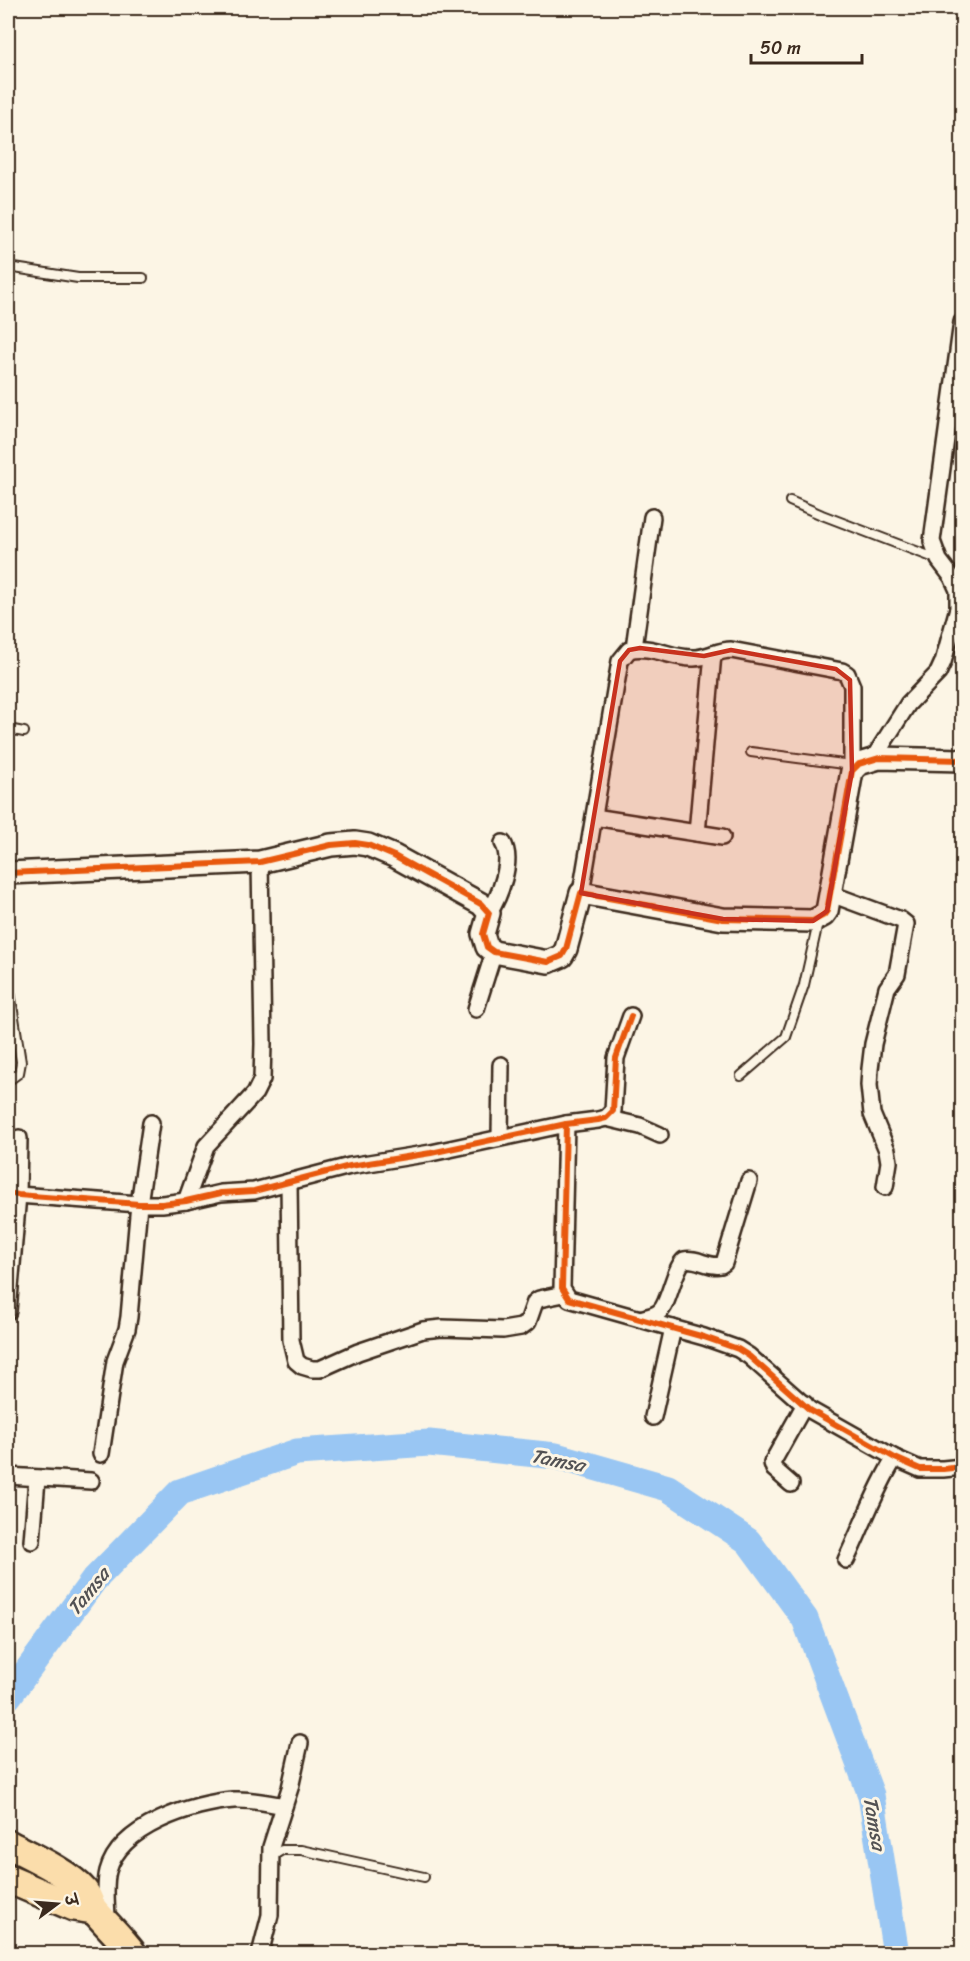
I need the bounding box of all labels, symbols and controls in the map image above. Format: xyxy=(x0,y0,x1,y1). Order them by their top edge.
scale bar xyxy=(751,27,862,65)
text: 50 m xyxy=(760,32,801,64)
water label: Tamsa xyxy=(528,1438,591,1483)
water label: Tamsa xyxy=(58,1557,121,1623)
water label: Tamsa xyxy=(853,1793,897,1856)
north arrow xyxy=(27,1874,87,1934)
text: उ xyxy=(55,1889,87,1910)

